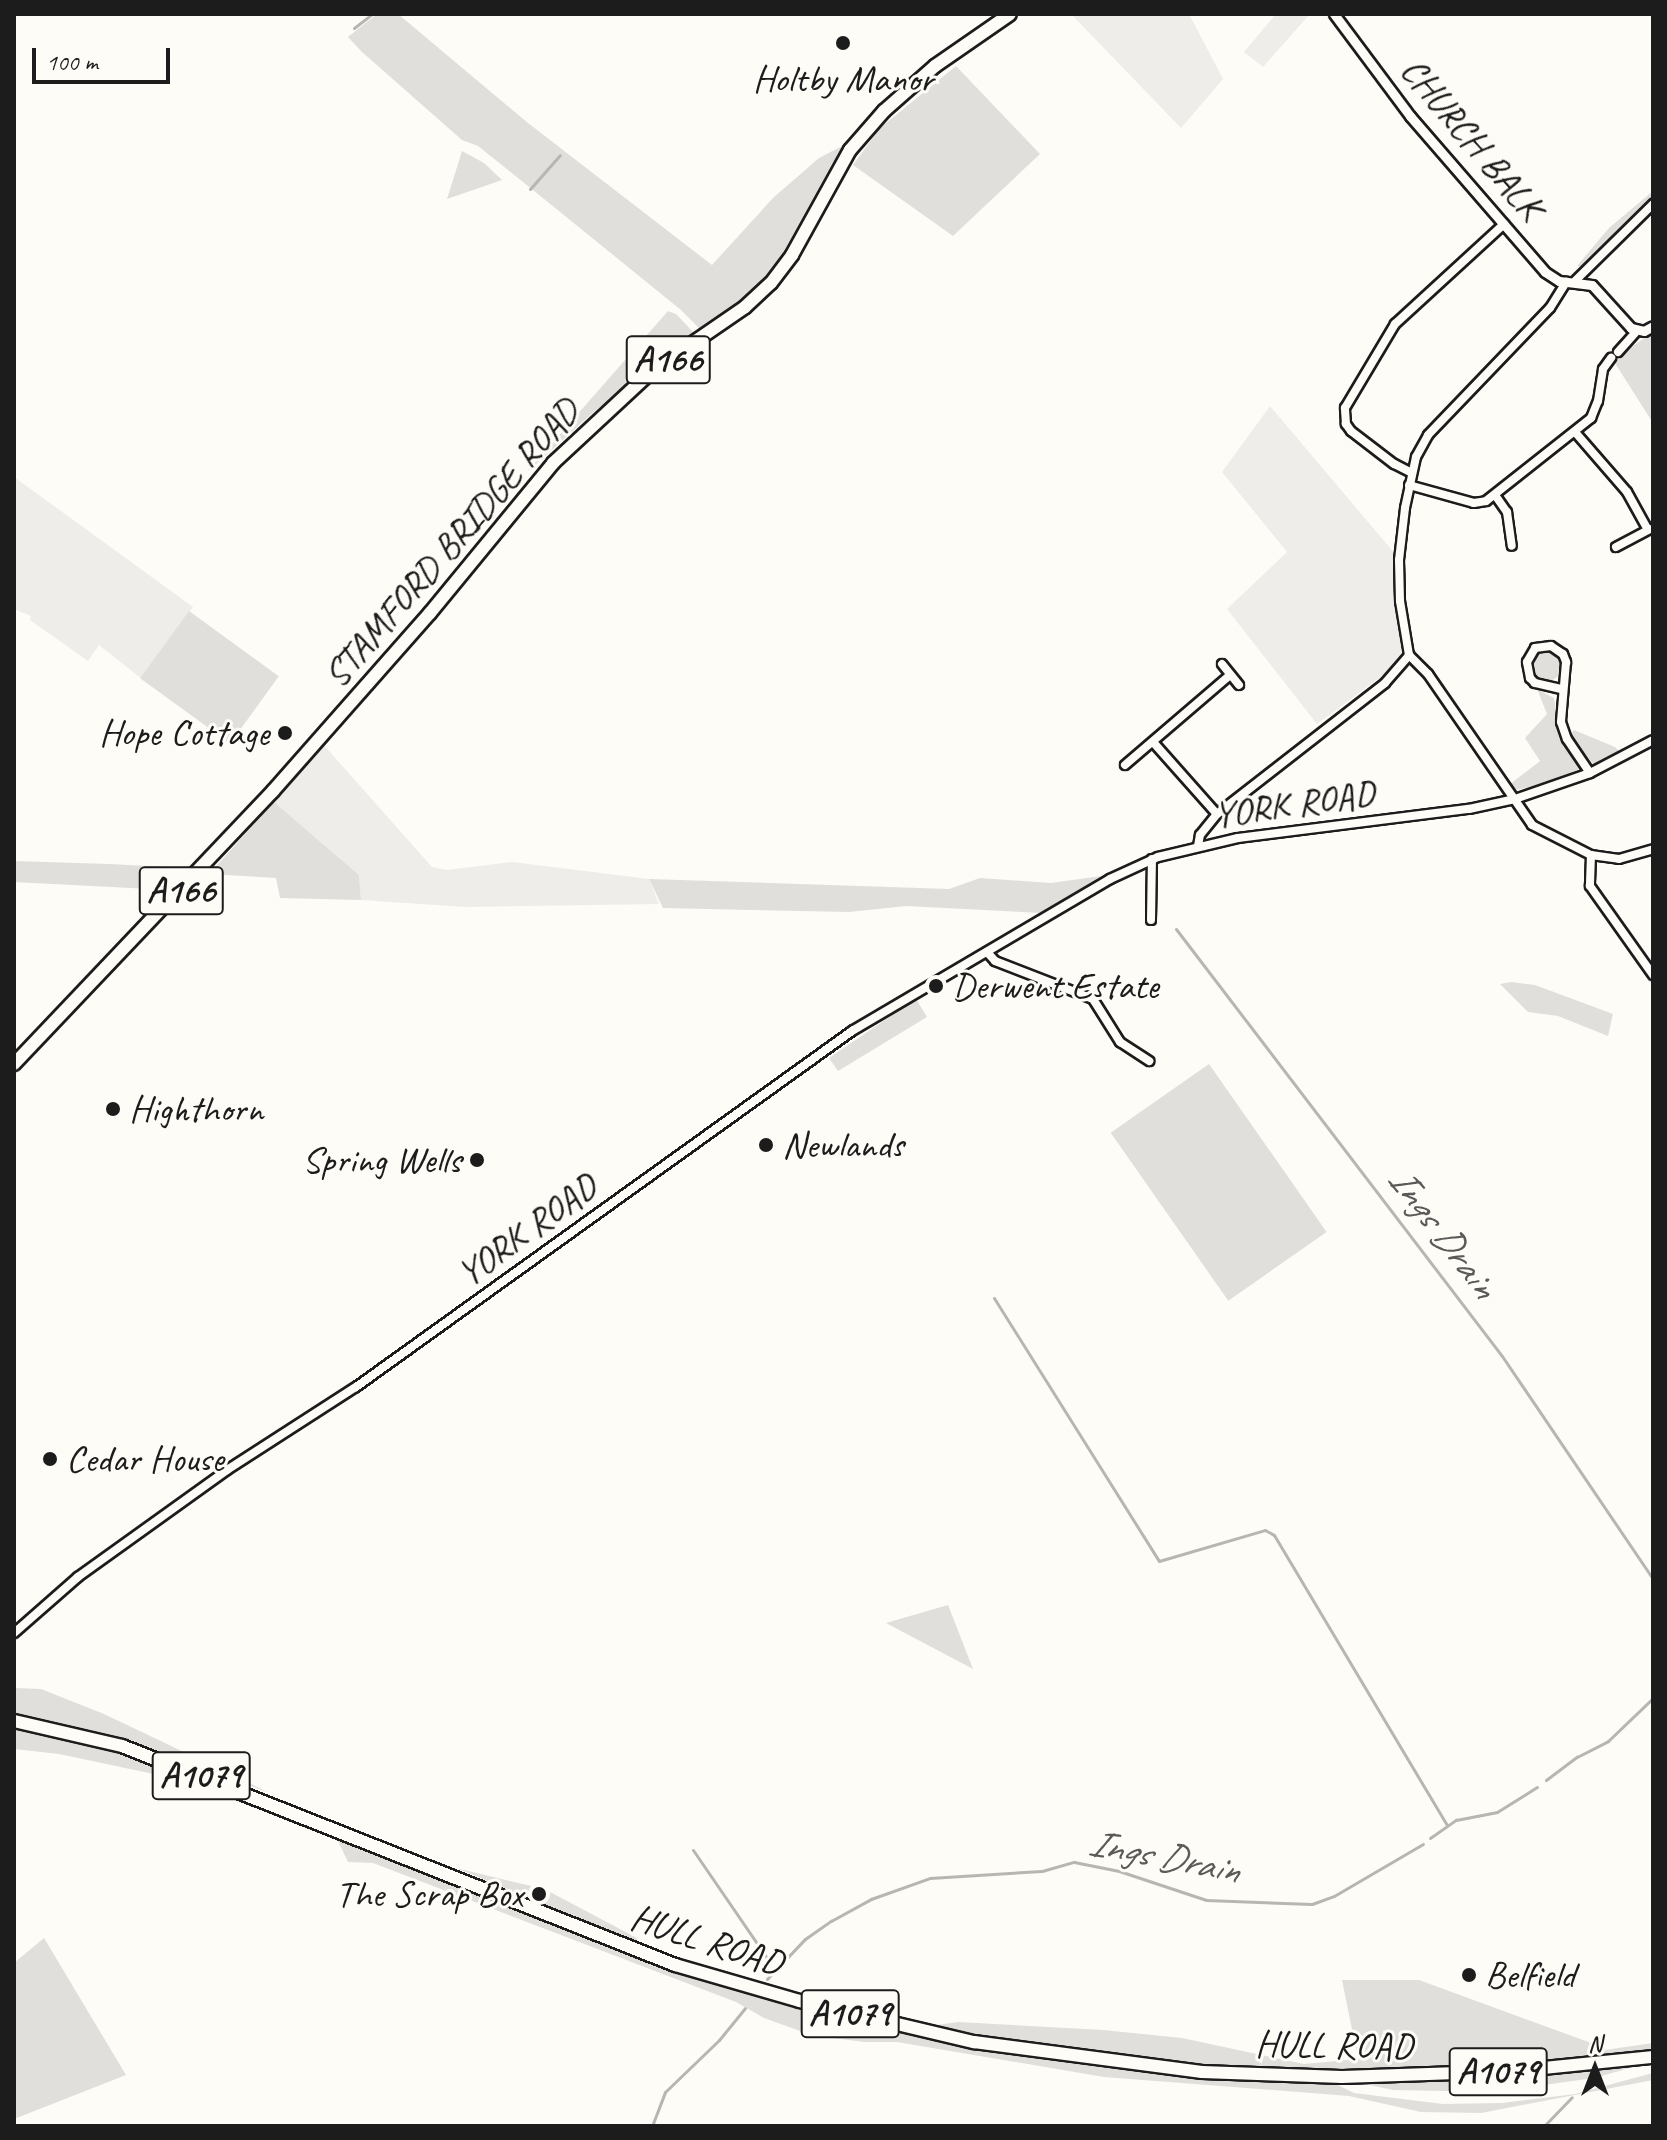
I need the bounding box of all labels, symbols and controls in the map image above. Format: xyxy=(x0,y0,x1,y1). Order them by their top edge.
scale bar xyxy=(36,32,174,82)
marker: Holtby Manor xyxy=(834,34,852,52)
text: 100 m xyxy=(46,47,98,77)
street label: CHURCH BALK xyxy=(1391,48,1553,228)
place label: Holtby Manor xyxy=(753,56,933,102)
road number: A166 xyxy=(624,328,712,392)
street label: STAMFORD BRIDGE ROAD xyxy=(312,388,590,698)
place label: Hope Cottage xyxy=(101,710,269,756)
marker: Hope Cottage xyxy=(276,724,294,742)
street label: YORK ROAD xyxy=(1210,770,1378,838)
road number: A166 xyxy=(137,859,225,923)
place label: Derwent Estate xyxy=(952,963,1158,1009)
marker: Derwent Estate xyxy=(927,977,945,995)
place label: Highthorn xyxy=(129,1086,263,1132)
marker: Highthorn xyxy=(104,1100,122,1118)
place label: Newlands xyxy=(782,1122,904,1168)
marker: Newlands xyxy=(757,1136,775,1154)
place label: Spring Wells xyxy=(301,1137,461,1183)
marker: Spring Wells xyxy=(468,1151,486,1169)
water label: Ings Drain xyxy=(1378,1157,1508,1307)
street label: YORK ROAD xyxy=(447,1163,607,1297)
place label: Cedar House xyxy=(66,1436,224,1482)
marker: Cedar House xyxy=(41,1450,59,1468)
road number: A1079 xyxy=(151,1744,251,1808)
water label: Ings Drain xyxy=(1085,1818,1243,1894)
place label: The Scrap Box xyxy=(334,1871,523,1917)
marker: The Scrap Box xyxy=(530,1885,548,1903)
street label: HULL ROAD xyxy=(624,1894,790,1986)
place label: Belfield xyxy=(1485,1952,1575,1998)
marker: Belfield xyxy=(1460,1966,1478,1984)
road number: A1079 xyxy=(800,1982,900,2046)
street label: HULL ROAD xyxy=(1254,2021,1414,2069)
north arrow xyxy=(1555,2028,1635,2108)
text: N xyxy=(1588,2030,1602,2058)
road number: A1079 xyxy=(1448,2040,1548,2104)

